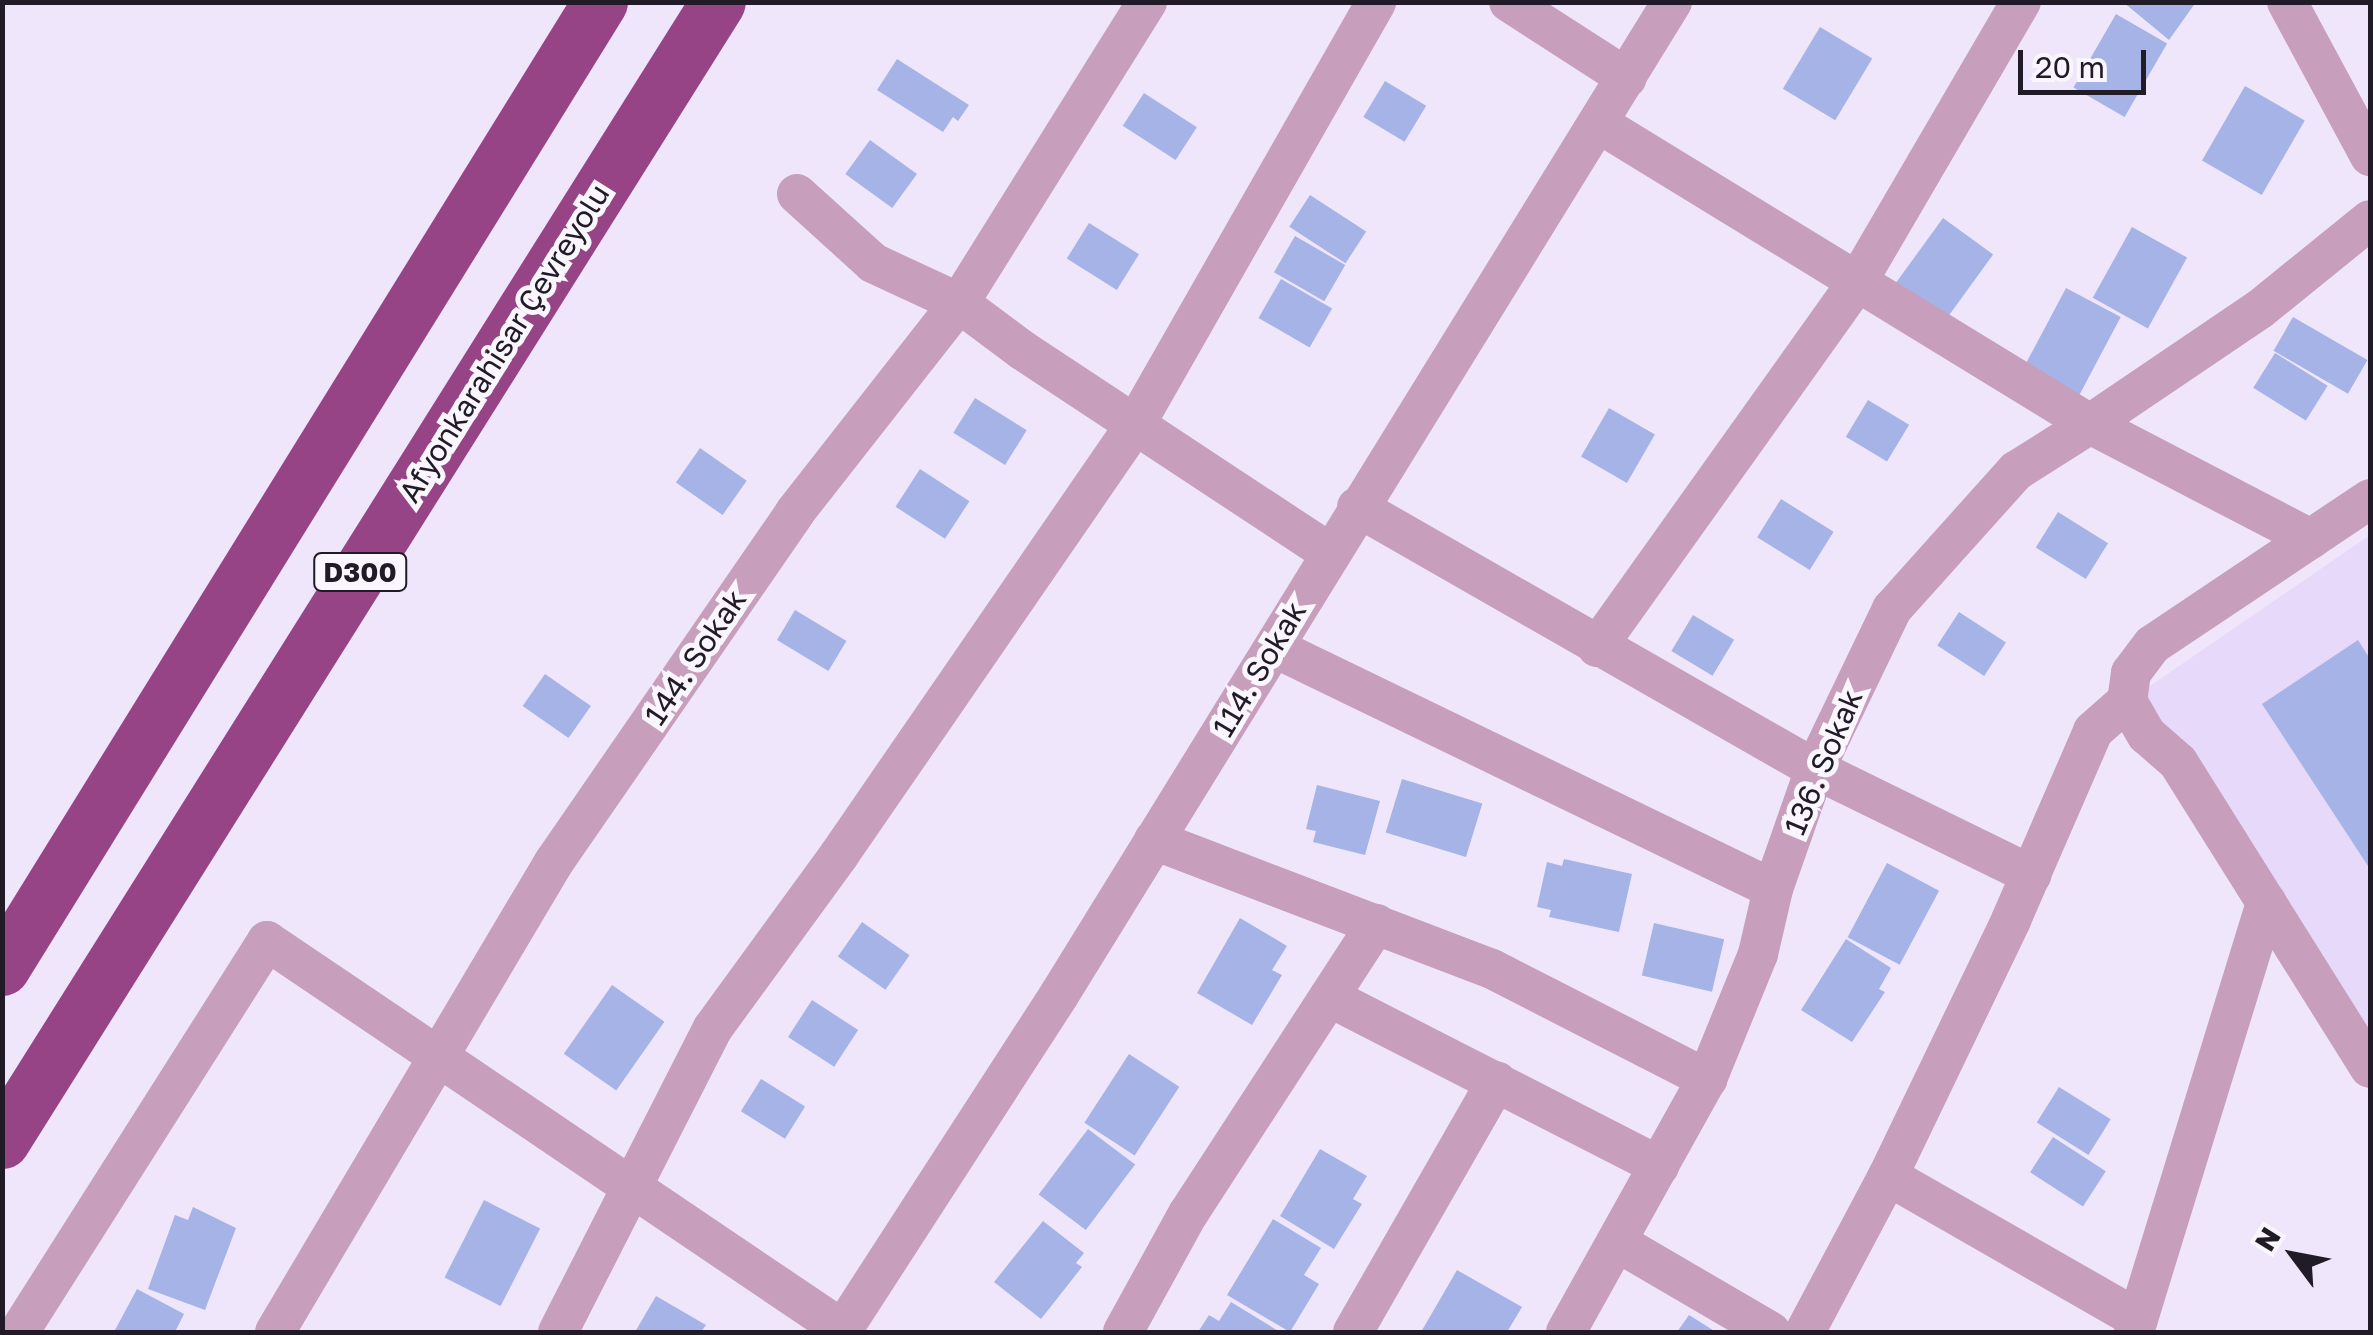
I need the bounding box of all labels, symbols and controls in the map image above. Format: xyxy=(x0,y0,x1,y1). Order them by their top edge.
scale bar xyxy=(2023,30,2150,92)
text: 20 m xyxy=(2035,49,2105,85)
street label: Afyonkarahisar Çevreyolu xyxy=(391,177,617,509)
road number: D300 xyxy=(312,549,408,595)
street label: 144. Sokak xyxy=(637,583,753,731)
street label: 114. Sokak xyxy=(1205,595,1313,743)
street label: 136. Sokak xyxy=(1776,684,1870,840)
north arrow xyxy=(2243,1205,2343,1305)
text: N xyxy=(2248,1221,2287,1257)

